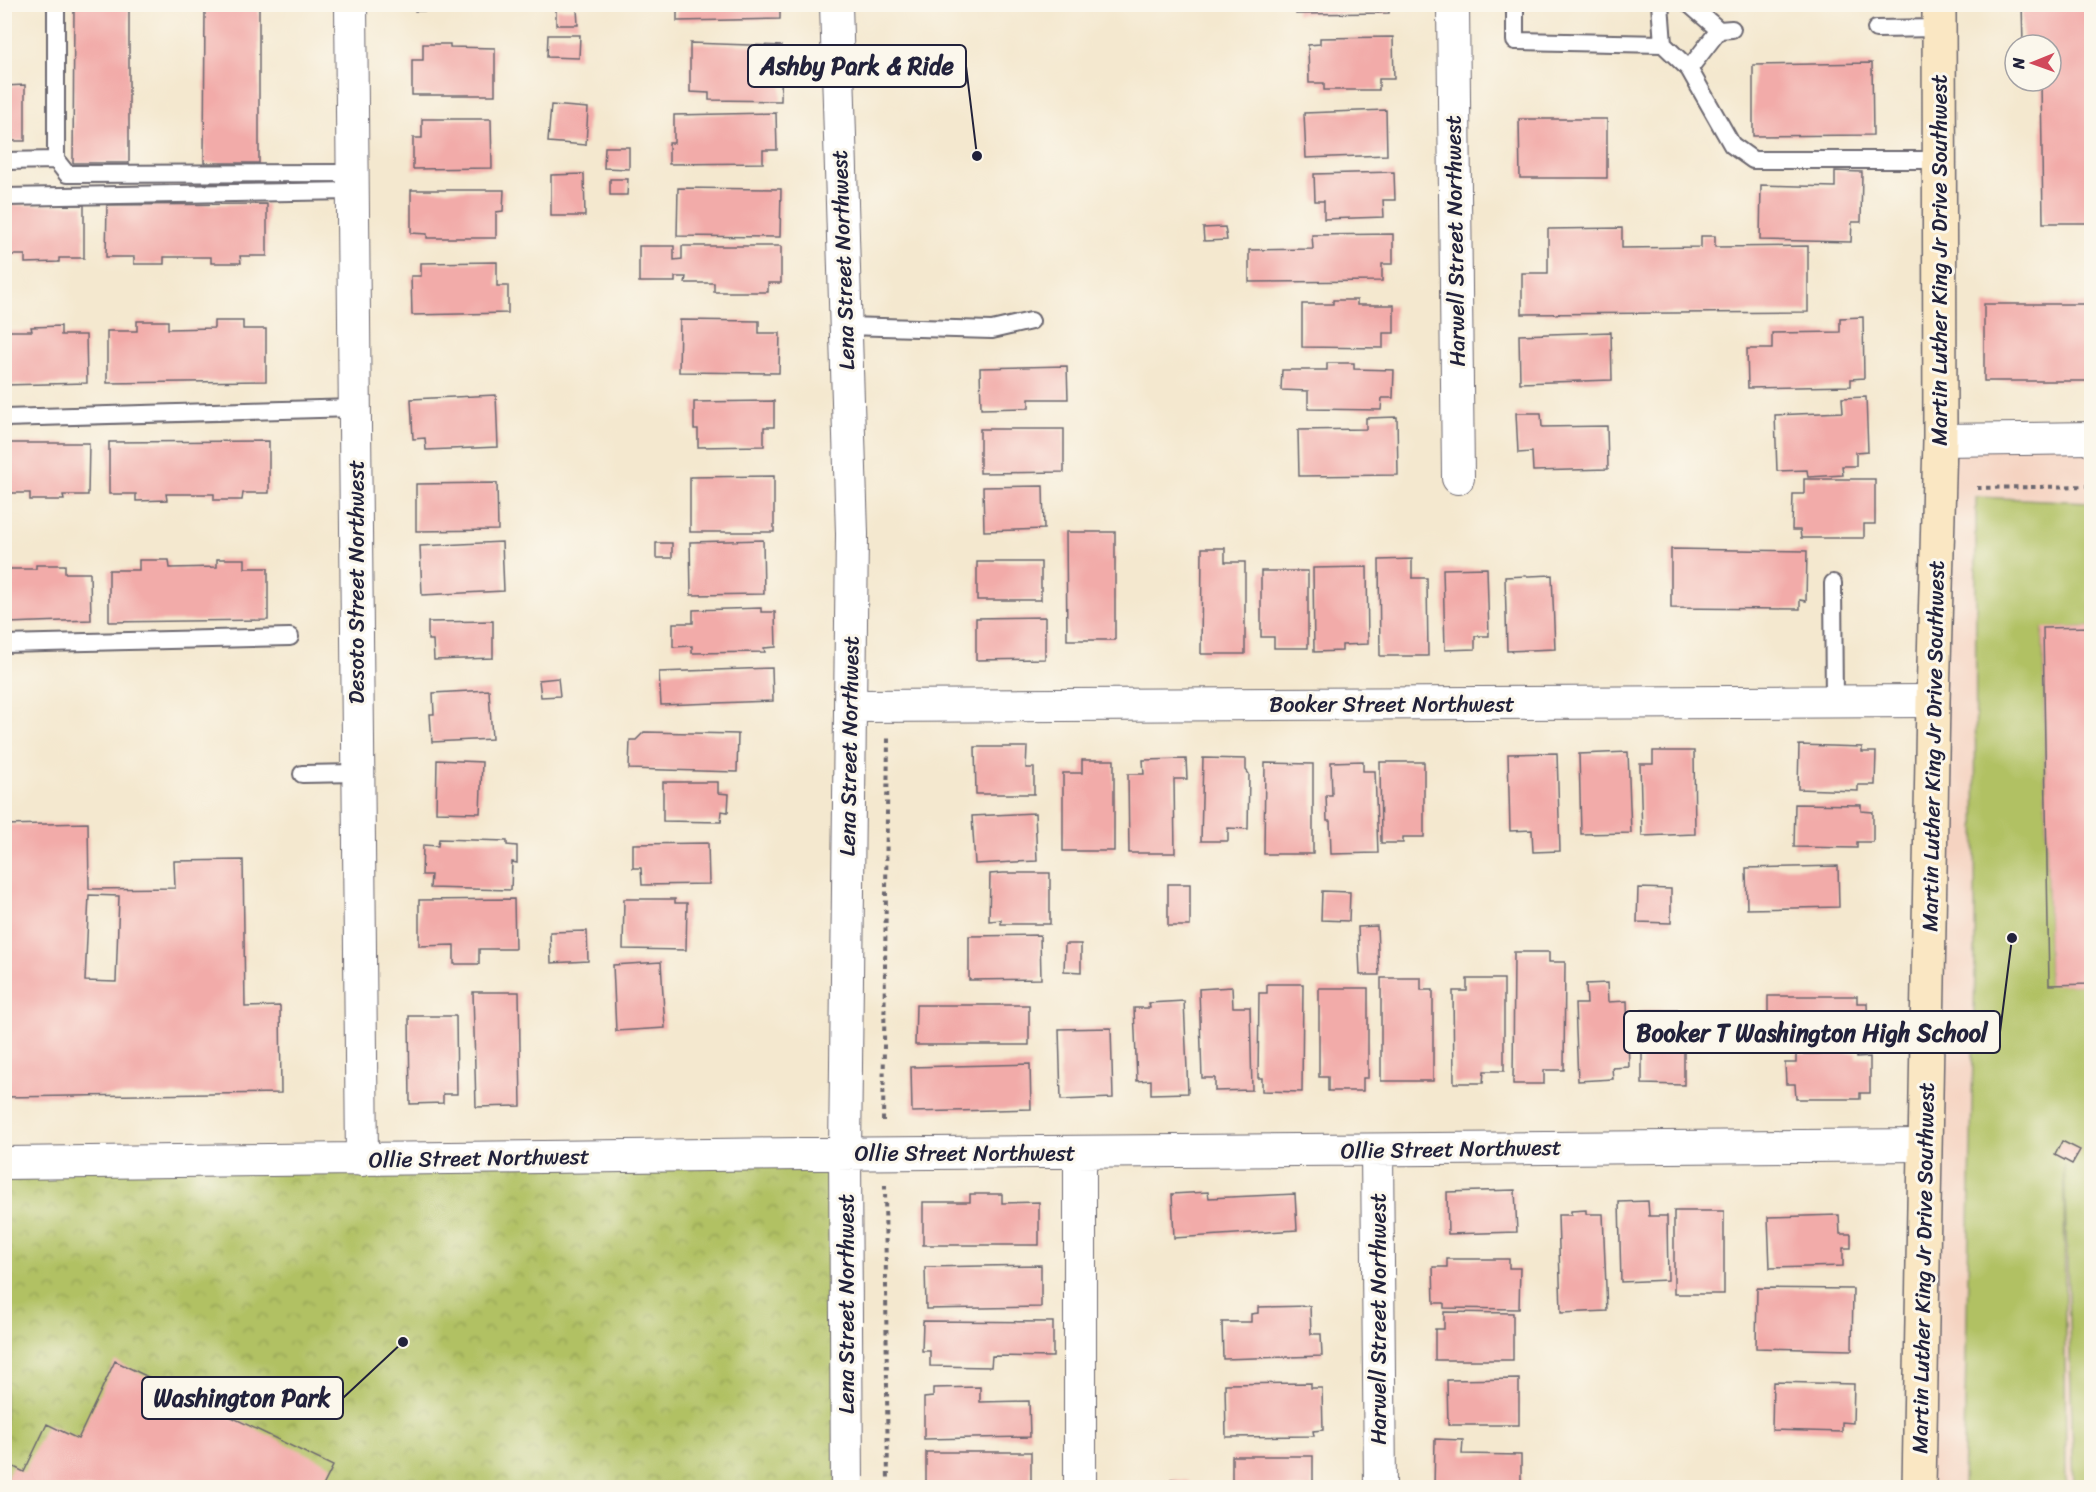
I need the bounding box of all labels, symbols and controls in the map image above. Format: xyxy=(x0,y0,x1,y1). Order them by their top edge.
north arrow xyxy=(2003,33,2063,93)
callout: Ashby Park & Ride xyxy=(748,45,966,87)
text: Ashby Park & Ride xyxy=(759,45,955,87)
text: N xyxy=(2004,57,2033,70)
street label: Martin Luther King Jr Drive Southwest xyxy=(1920,74,1959,446)
street label: Harwell Street Northwest xyxy=(1433,115,1477,367)
street label: Lena Street Northwest xyxy=(820,149,866,371)
street label: Desoto Street Northwest xyxy=(337,460,376,704)
street label: Martin Luther King Jr Drive Southwest xyxy=(1910,560,1956,932)
street label: Lena Street Northwest xyxy=(828,635,870,856)
street label: Booker Street Northwest xyxy=(1269,685,1515,724)
callout: Booker T Washington High School xyxy=(1624,1011,2000,1053)
text: Booker T Washington High School xyxy=(1636,1012,1989,1054)
street label: Martin Luther King Jr Drive Southwest xyxy=(1900,1082,1946,1454)
street label: Ollie Street Northwest xyxy=(1340,1128,1562,1170)
street label: Ollie Street Northwest xyxy=(855,1134,1076,1173)
street label: Ollie Street Northwest xyxy=(368,1137,590,1179)
street label: Harwell Street Northwest xyxy=(1359,1193,1398,1445)
street label: Lena Street Northwest xyxy=(827,1194,866,1414)
callout: Washington Park xyxy=(142,1377,343,1419)
text: Washington Park xyxy=(154,1377,331,1419)

